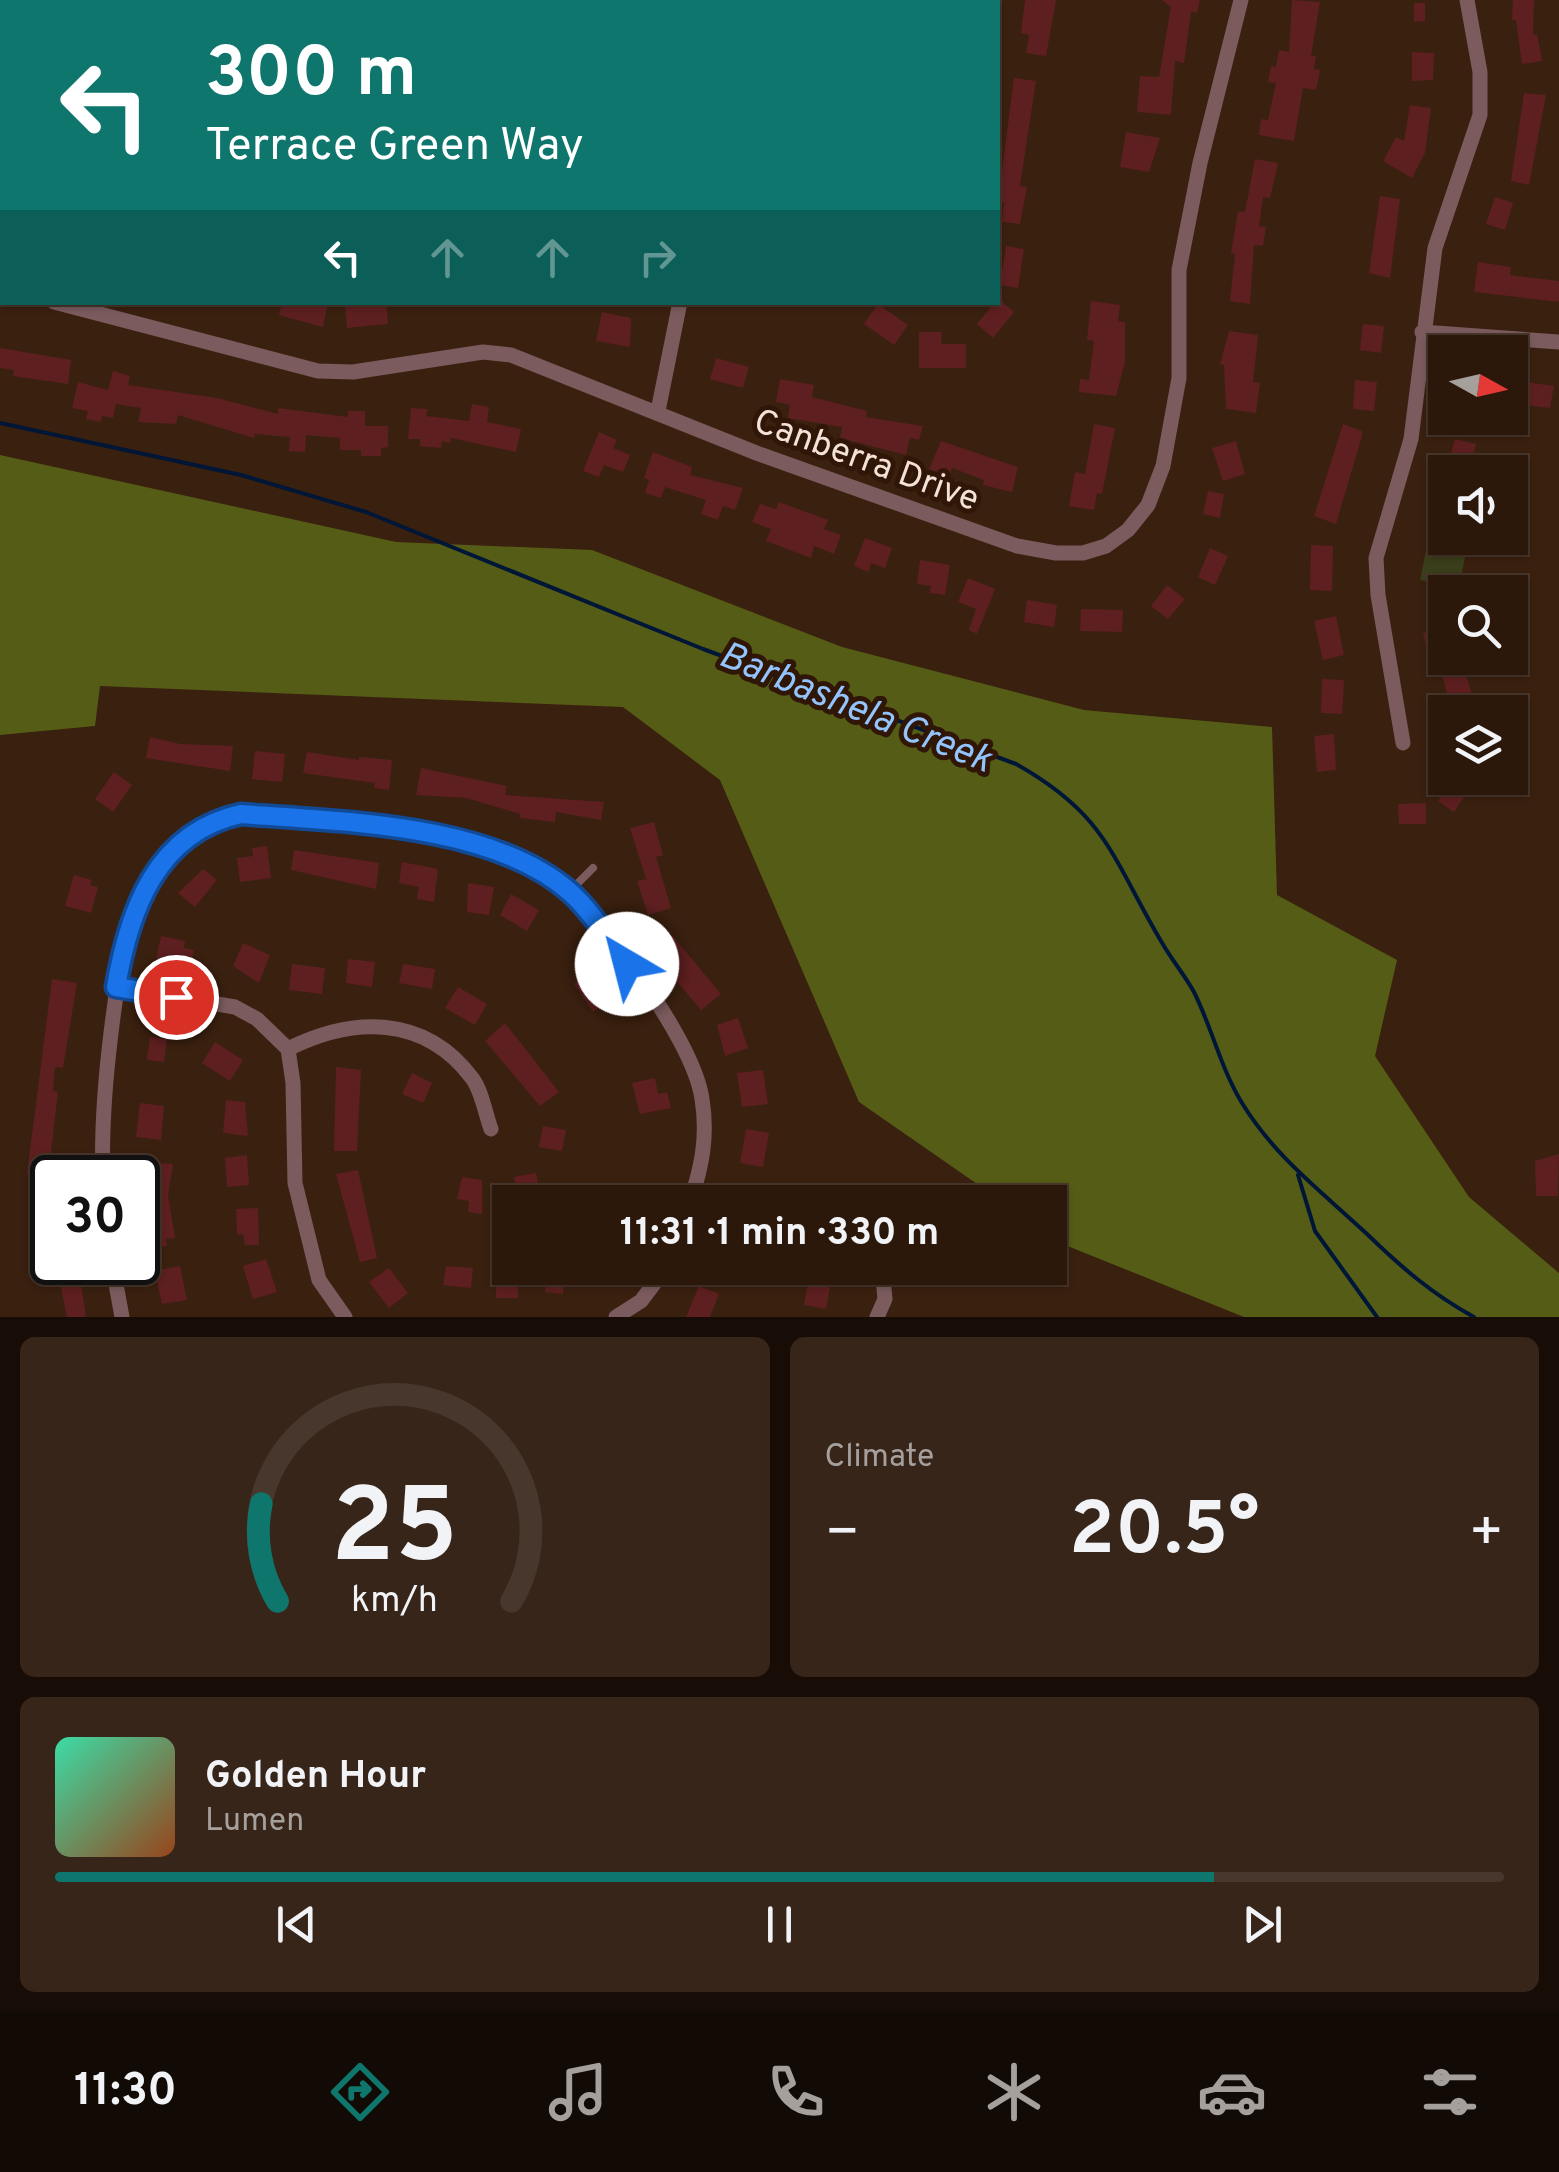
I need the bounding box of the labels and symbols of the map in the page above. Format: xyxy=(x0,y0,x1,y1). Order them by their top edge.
north arrow xyxy=(1428,335,1528,435)
street label: Canberra Drive xyxy=(747,401,985,523)
water label: Barbashela Creek xyxy=(711,632,999,787)
position arrow xyxy=(575,912,679,1016)
pin xyxy=(134,955,219,1040)
speed limit sign: 30 xyxy=(30,1155,160,1285)

